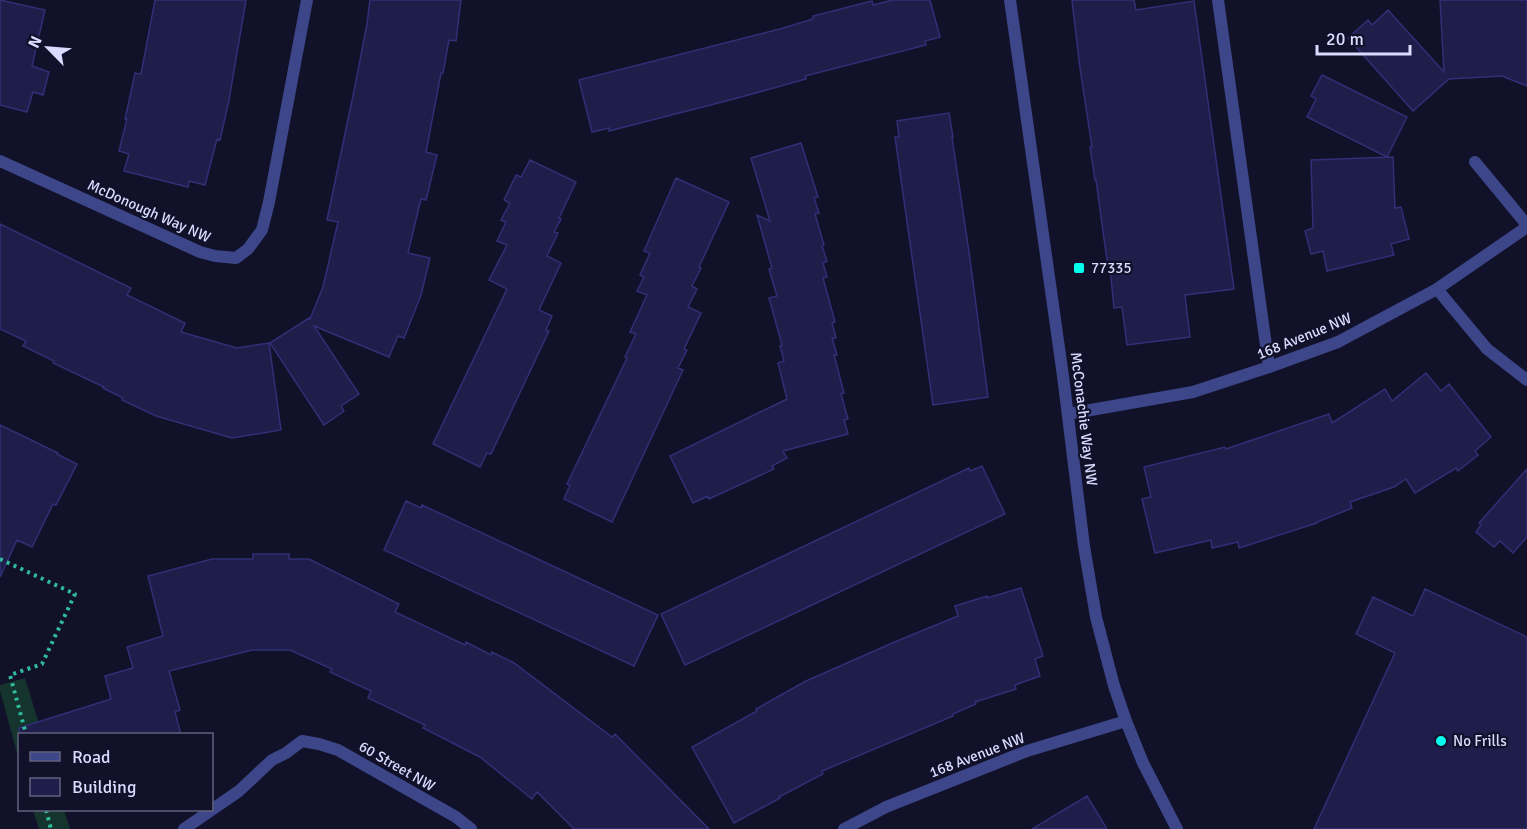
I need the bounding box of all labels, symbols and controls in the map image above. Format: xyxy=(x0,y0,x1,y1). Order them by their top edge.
north arrow xyxy=(18,18,78,78)
scale bar xyxy=(1317,18,1410,56)
text: 20 m xyxy=(1326,28,1364,50)
text: N xyxy=(24,33,47,51)
street label: McDonough Way NW xyxy=(85,176,214,246)
place label: 77335 xyxy=(1091,259,1132,277)
marker: 77335 xyxy=(1072,261,1086,275)
street label: 168 Avenue NW xyxy=(1254,309,1354,363)
street label: McConachie Way NW xyxy=(1067,351,1101,487)
street label: 168 Avenue NW xyxy=(927,728,1027,781)
place label: No Frills xyxy=(1453,732,1507,750)
legend xyxy=(18,733,213,811)
marker: No Frills xyxy=(1434,734,1448,748)
street label: 60 Street NW xyxy=(356,737,438,795)
text: Road xyxy=(72,746,111,768)
text: Building xyxy=(72,776,136,798)

